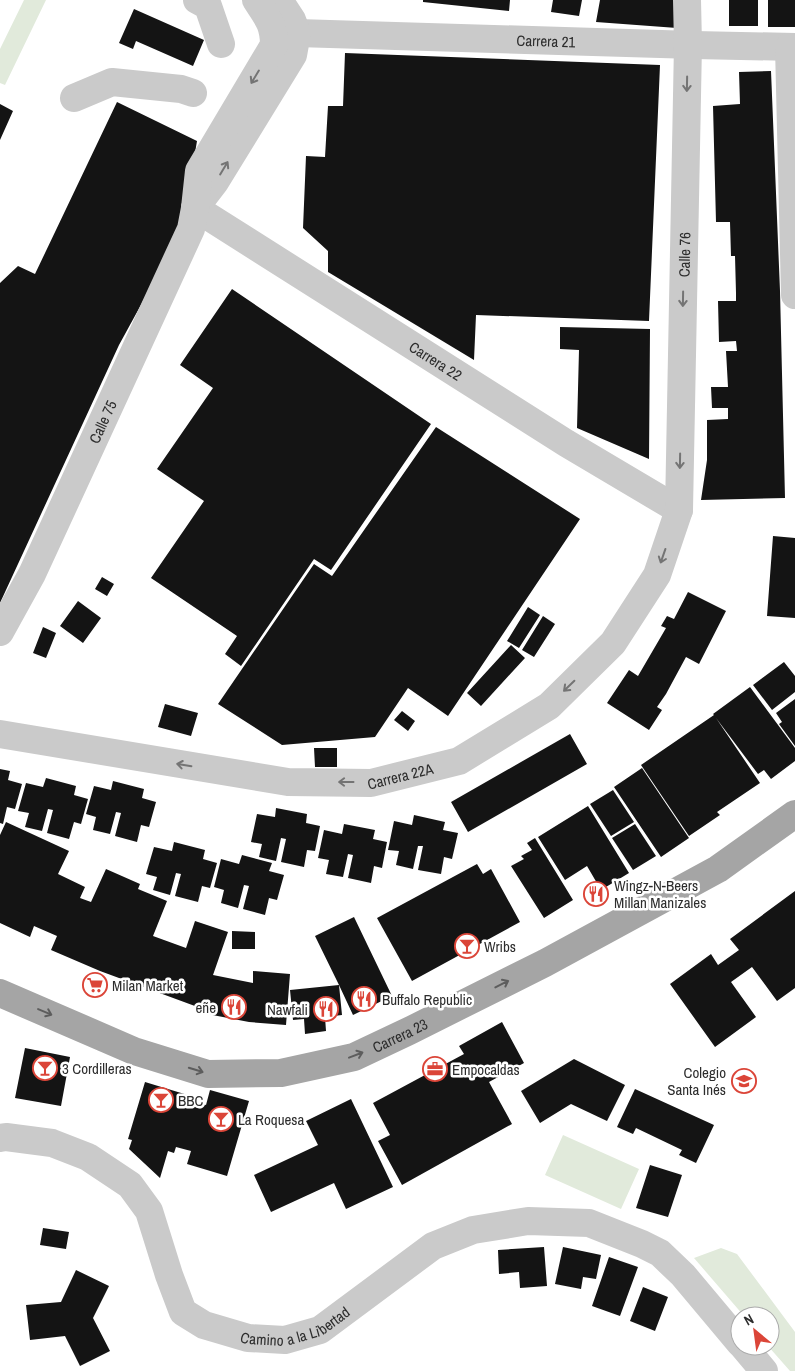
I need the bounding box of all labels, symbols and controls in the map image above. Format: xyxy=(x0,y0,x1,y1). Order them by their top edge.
street label: Carrera 21 xyxy=(516,29,576,52)
one-way arrow xyxy=(250,69,260,84)
one-way arrow xyxy=(683,75,692,91)
one-way arrow xyxy=(219,162,229,176)
street label: Calle 76 xyxy=(673,232,695,277)
one-way arrow xyxy=(678,290,688,306)
street label: Carrera 22 xyxy=(405,336,466,385)
street label: Calle 75 xyxy=(83,397,121,447)
one-way arrow xyxy=(675,452,685,469)
one-way arrow xyxy=(658,548,667,563)
one-way arrow xyxy=(563,680,575,692)
street label: Carrera 22A xyxy=(365,757,436,794)
one-way arrow xyxy=(177,759,193,769)
one-way arrow xyxy=(338,777,354,787)
place label: Wingz-N-Beers Millan Manizales xyxy=(614,875,706,913)
restaurant icon: Wingz-N-Beers Millan Manizales xyxy=(583,881,609,907)
bar icon: Wribs xyxy=(454,933,480,959)
place label: Wribs xyxy=(484,936,516,957)
supermarket icon: Milan Market xyxy=(82,972,108,998)
place label: Milan Market xyxy=(112,975,184,996)
one-way arrow xyxy=(495,979,510,989)
restaurant icon: Buffalo Republic xyxy=(351,986,377,1012)
place label: Buffalo Republic xyxy=(382,989,472,1010)
restaurant icon: eñe xyxy=(221,994,247,1020)
restaurant icon: Nawfali xyxy=(313,996,339,1022)
place label: eñe xyxy=(195,997,216,1018)
place label: Nawfali xyxy=(267,999,308,1020)
one-way arrow xyxy=(37,1008,52,1018)
street label: Carrera 23 xyxy=(369,1013,431,1057)
one-way arrow xyxy=(348,1050,363,1059)
bar icon: 3 Cordilleras xyxy=(32,1055,58,1081)
office icon: Empocaldas xyxy=(422,1056,448,1082)
place label: 3 Cordilleras xyxy=(62,1058,132,1079)
place label: Empocaldas xyxy=(452,1059,520,1080)
place label: Colegio Santa Inés xyxy=(667,1062,726,1100)
one-way arrow xyxy=(188,1066,204,1076)
school or university icon: Colegio Santa Inés xyxy=(731,1068,757,1094)
bar icon: BBC xyxy=(148,1087,174,1113)
place label: BBC xyxy=(178,1090,203,1111)
bar icon: La Roquesa xyxy=(208,1106,234,1132)
place label: La Roquesa xyxy=(238,1109,304,1130)
street label: Camino a la Libertad xyxy=(238,1301,354,1350)
north arrow xyxy=(730,1306,780,1356)
text: N xyxy=(741,1310,757,1330)

